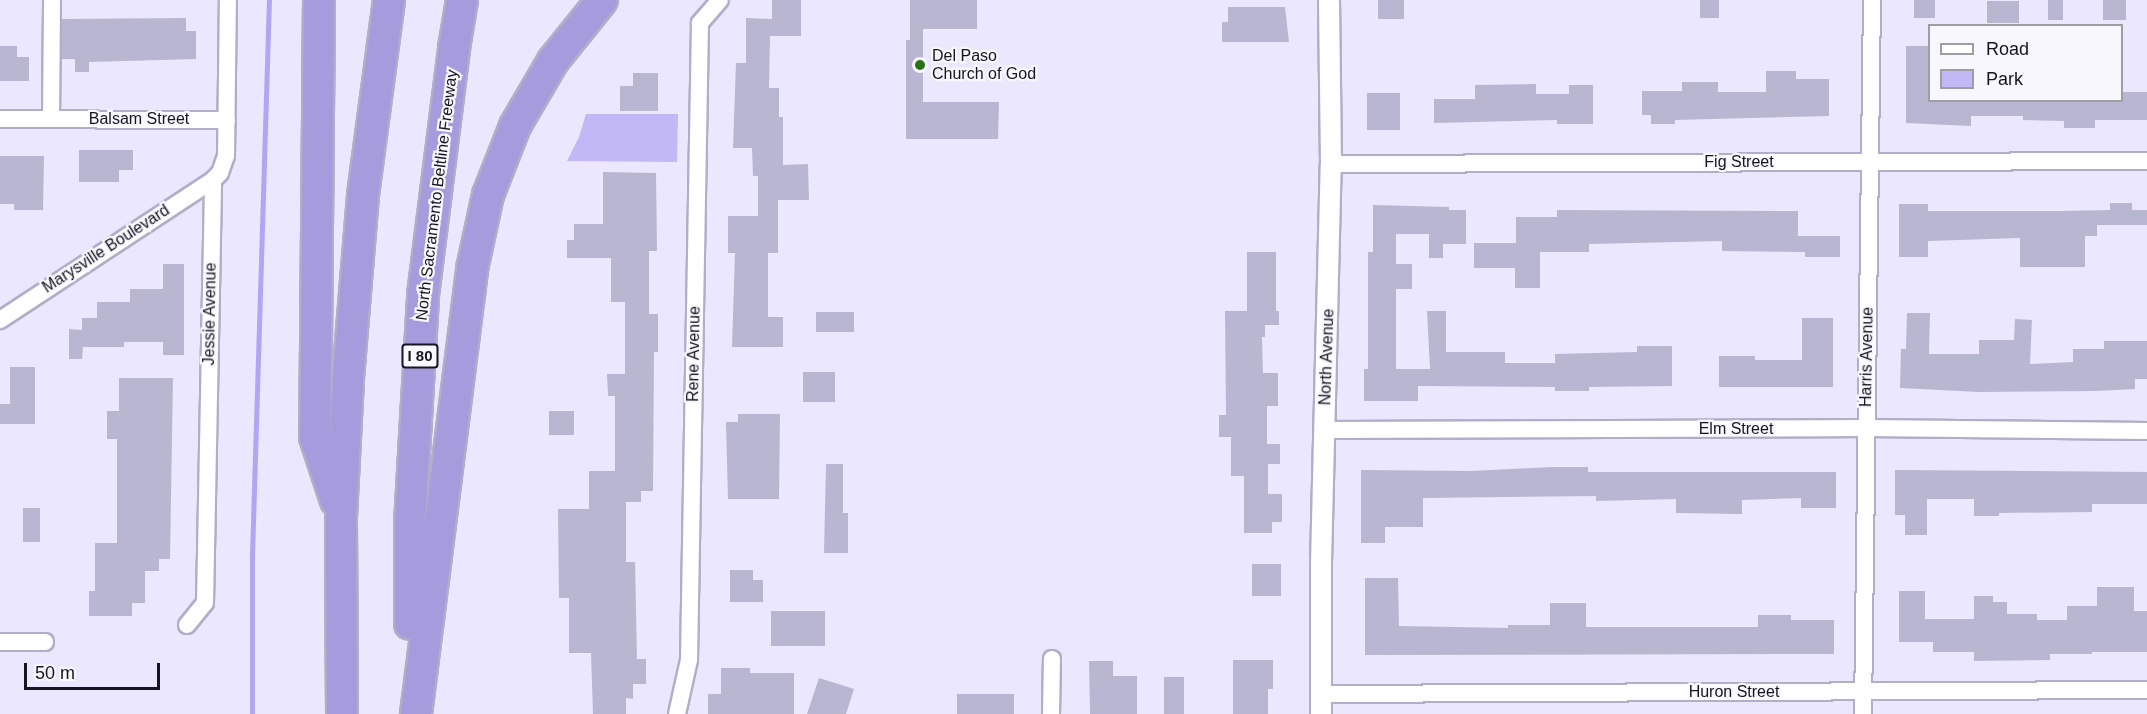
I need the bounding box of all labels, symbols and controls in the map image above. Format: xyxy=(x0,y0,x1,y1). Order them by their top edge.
legend xyxy=(1928,24,2123,102)
text: Road xyxy=(1986,39,2029,59)
place label: Del Paso Church of God xyxy=(932,46,1036,84)
marker: Del Paso Church of God xyxy=(913,58,927,72)
street label: North Sacramento Beltline Freeway xyxy=(412,68,462,322)
text: Park xyxy=(1986,69,2023,89)
street label: Balsam Street xyxy=(89,109,189,129)
street label: Fig Street xyxy=(1704,152,1774,172)
street label: Marysville Boulevard xyxy=(39,201,173,297)
street label: Jessie Avenue xyxy=(199,262,221,366)
street label: Rene Avenue xyxy=(684,306,704,402)
street label: Harris Avenue xyxy=(1857,306,1877,408)
street label: North Avenue xyxy=(1316,308,1338,406)
road number: I 80 xyxy=(400,344,440,368)
street label: Elm Street xyxy=(1699,419,1773,439)
scale bar xyxy=(27,651,164,689)
text: 50 m xyxy=(35,663,75,683)
street label: Huron Street xyxy=(1689,682,1779,702)

